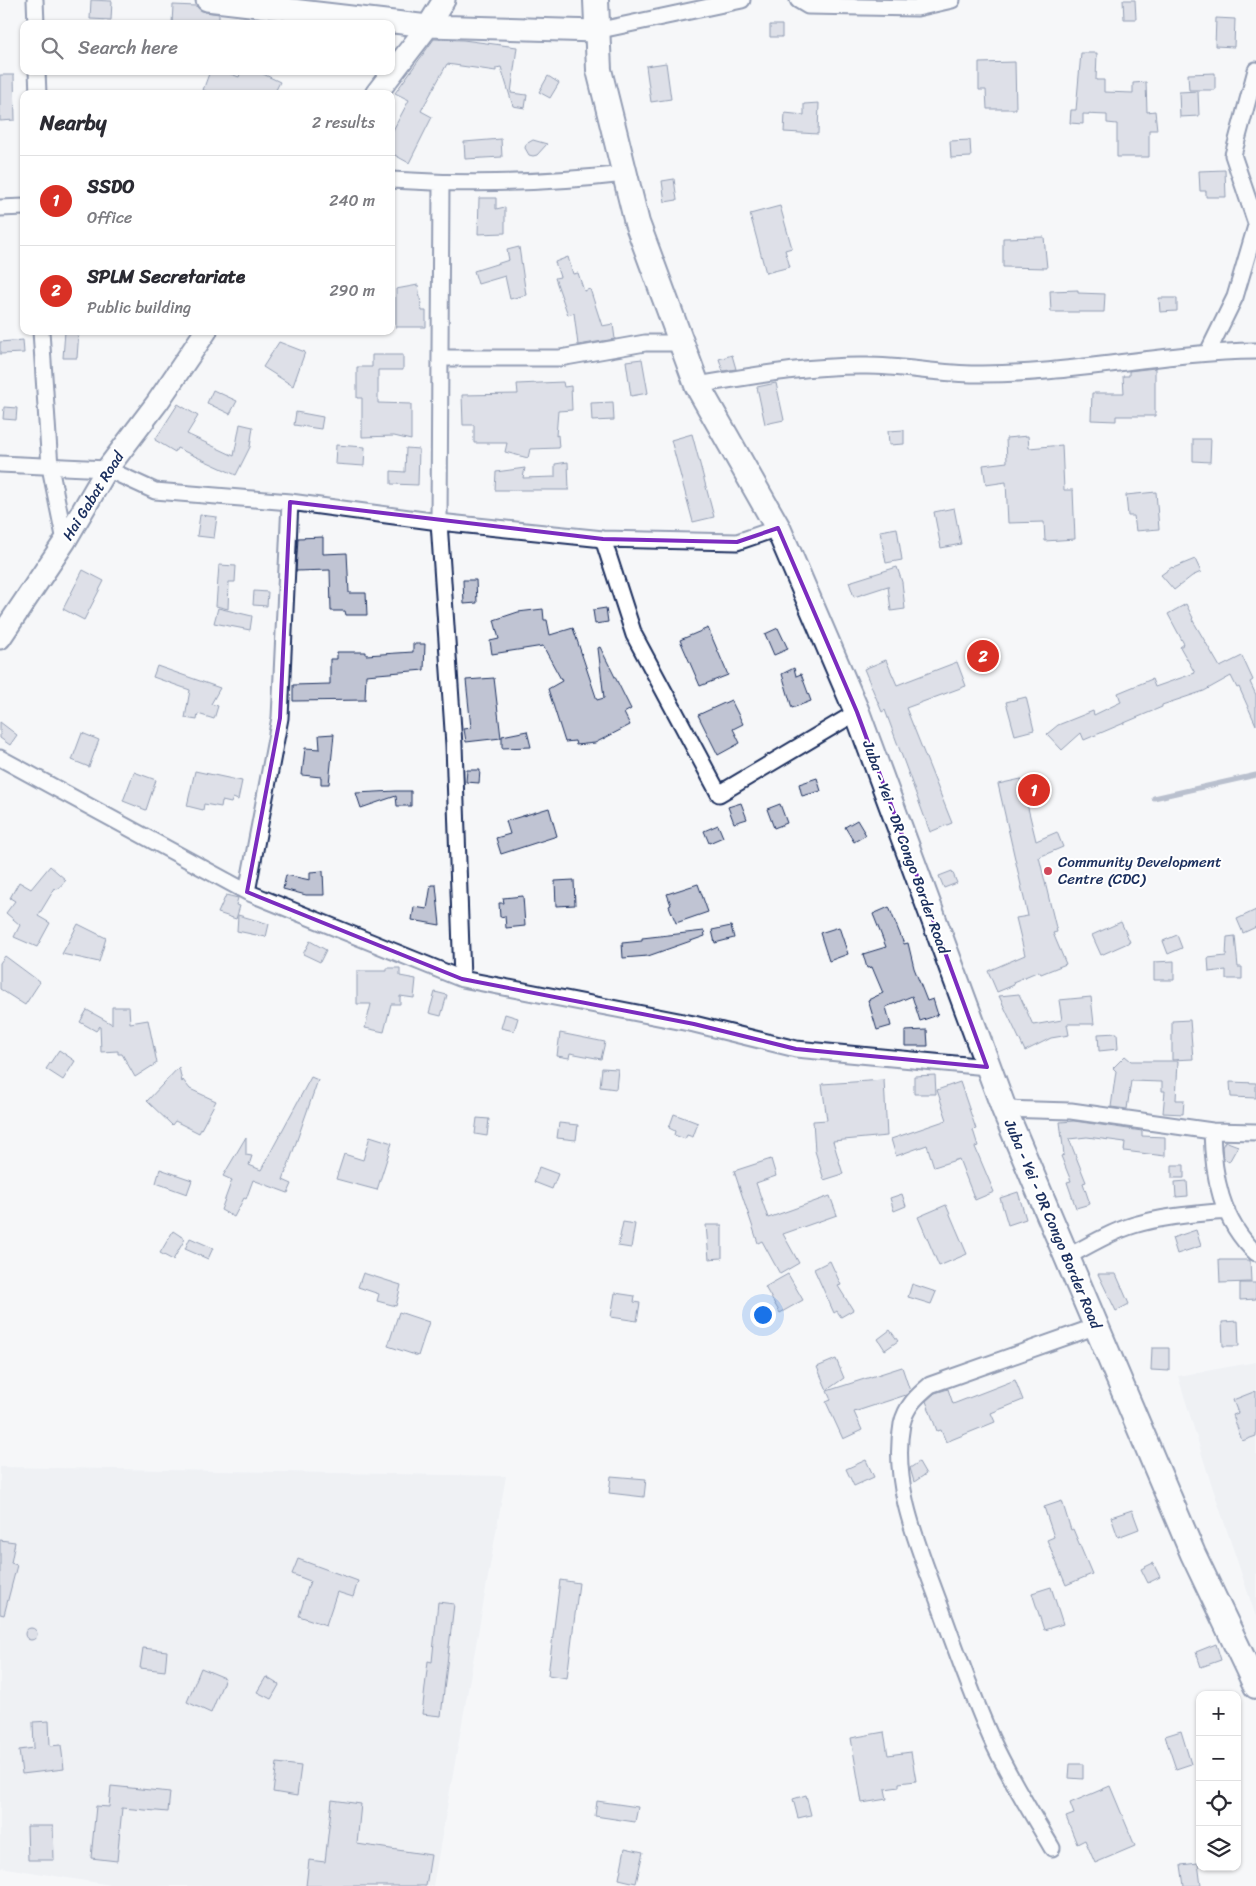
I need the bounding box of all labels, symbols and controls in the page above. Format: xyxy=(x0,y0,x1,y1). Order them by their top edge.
search box xyxy=(20,20,395,75)
text: Search here xyxy=(78,31,178,64)
icon: search xyxy=(38,34,66,62)
text: Nearby xyxy=(40,104,106,142)
text: 2 results xyxy=(312,108,375,137)
text: SSDO xyxy=(87,170,135,203)
text: 1 xyxy=(53,186,59,215)
text: 240 m xyxy=(329,186,375,215)
text: Office xyxy=(87,203,132,232)
text: SPLM Secretariate xyxy=(87,260,245,293)
text: 2 xyxy=(51,276,61,305)
text: 290 m xyxy=(329,276,375,305)
text: Public building xyxy=(87,293,191,322)
street label: Hai Gabat Road xyxy=(55,445,131,546)
pin: 2 xyxy=(967,637,999,675)
street label: Juba - Yei - DR Congo Border Road xyxy=(855,736,957,958)
pin: 1 xyxy=(1018,771,1050,809)
place label: Community Development Centre (CDC) xyxy=(1058,849,1222,892)
marker: Community Development Centre (CDC) xyxy=(1042,865,1054,877)
street label: Juba - Yei - DR Congo Border Road xyxy=(997,1114,1109,1334)
your location xyxy=(750,1302,776,1328)
map controls xyxy=(1196,1691,1241,1871)
button: + xyxy=(1196,1691,1241,1736)
button: − xyxy=(1196,1736,1241,1781)
button: locate xyxy=(1196,1781,1241,1826)
button: layers xyxy=(1196,1826,1241,1871)

